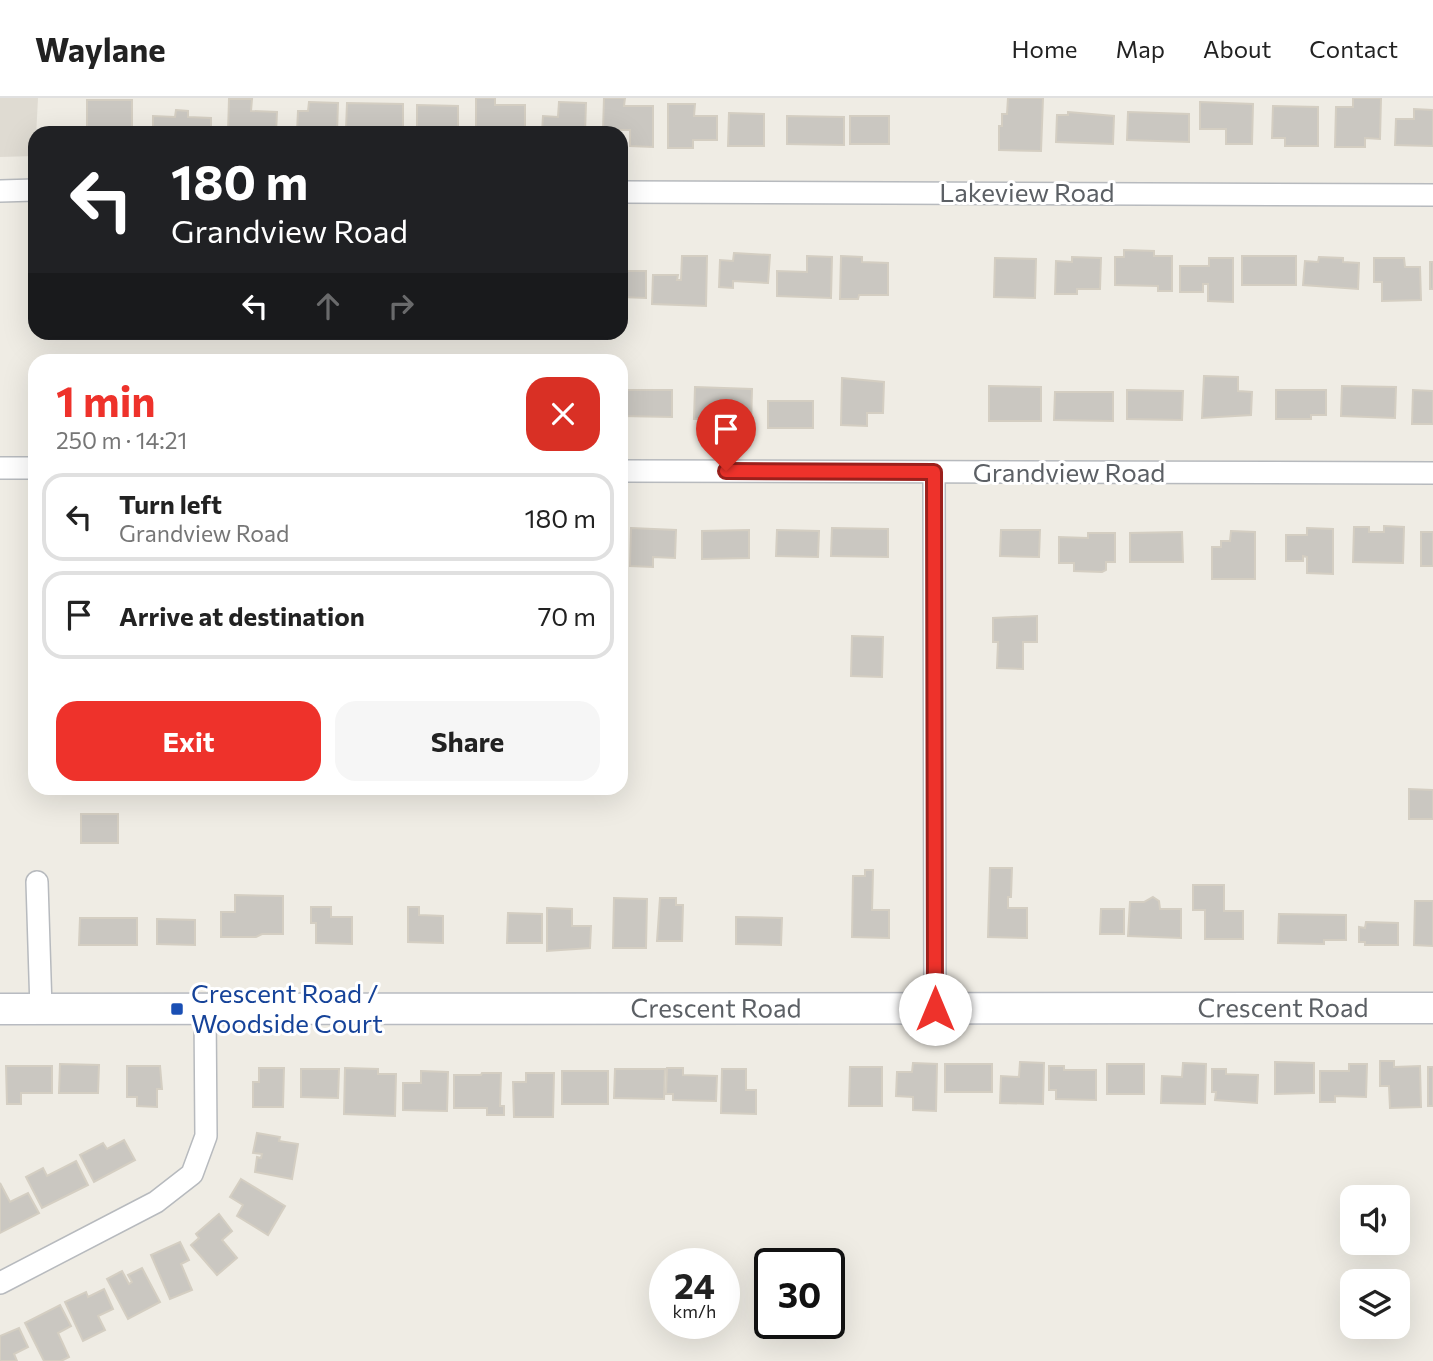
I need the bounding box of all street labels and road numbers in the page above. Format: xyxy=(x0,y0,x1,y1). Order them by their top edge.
street label: Lakeview Road xyxy=(939,176,1115,207)
street label: Grandview Road xyxy=(973,456,1165,487)
street label: Crescent Road xyxy=(630,991,802,1023)
street label: Crescent Road xyxy=(1197,991,1369,1022)

